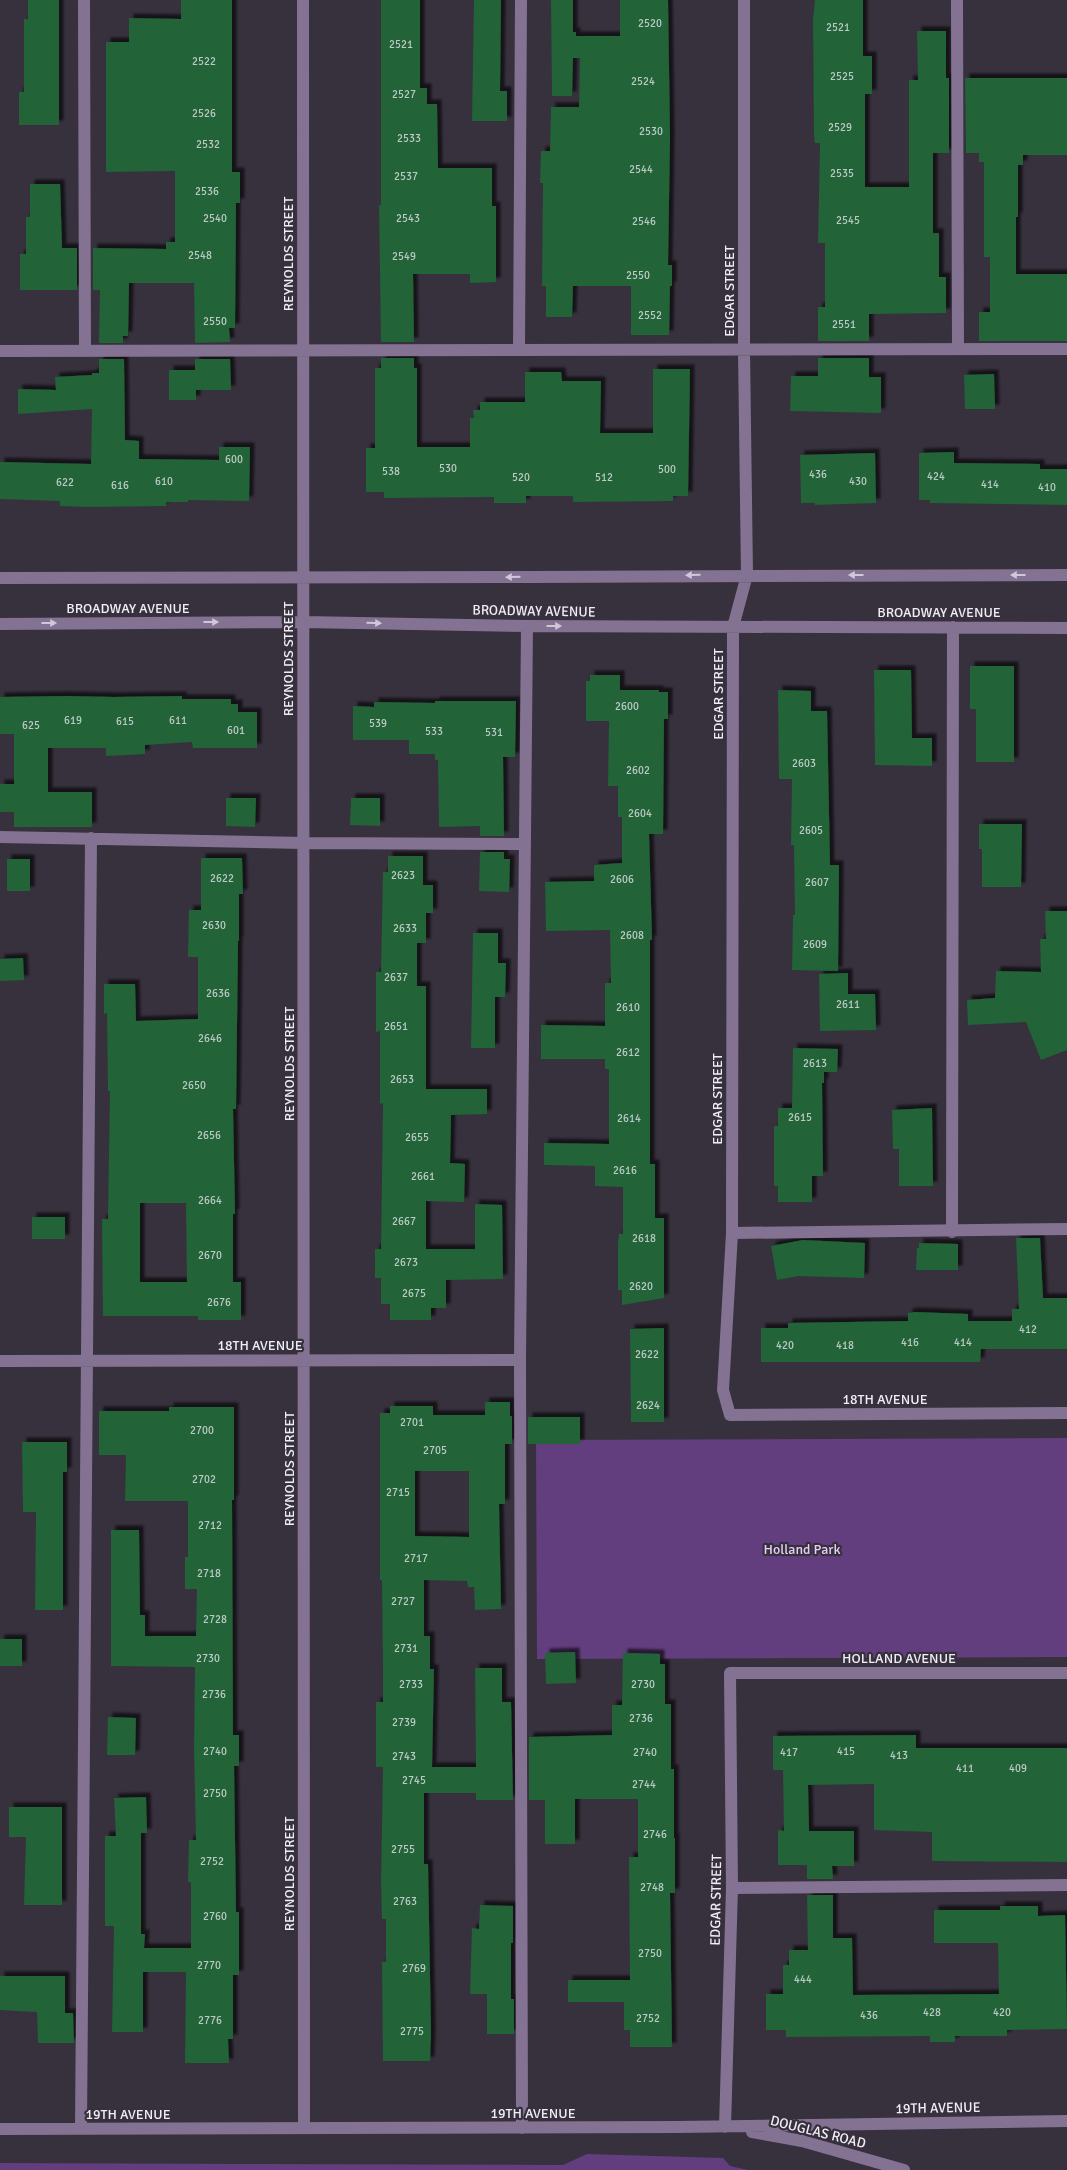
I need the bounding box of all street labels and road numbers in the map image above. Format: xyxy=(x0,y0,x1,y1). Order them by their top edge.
street label: REYNOLDS STREET xyxy=(280,197,297,311)
street label: EDGAR STREET xyxy=(721,245,738,337)
street label: BROADWAY AVENUE xyxy=(66,600,190,617)
street label: BROADWAY AVENUE xyxy=(472,601,596,621)
street label: REYNOLDS STREET xyxy=(280,602,297,716)
street label: BROADWAY AVENUE xyxy=(877,604,1001,621)
street label: EDGAR STREET xyxy=(710,648,727,740)
street label: REYNOLDS STREET xyxy=(281,1007,298,1121)
street label: EDGAR STREET xyxy=(709,1053,726,1145)
street label: 18TH AVENUE xyxy=(217,1337,303,1354)
street label: 18TH AVENUE xyxy=(842,1391,928,1408)
street label: REYNOLDS STREET xyxy=(281,1412,298,1526)
street label: HOLLAND AVENUE xyxy=(842,1650,956,1667)
street label: REYNOLDS STREET xyxy=(281,1817,298,1931)
street label: EDGAR STREET xyxy=(707,1854,725,1946)
street label: 19TH AVENUE xyxy=(895,2099,981,2117)
street label: 19TH AVENUE xyxy=(490,2105,576,2122)
street label: 19TH AVENUE xyxy=(85,2106,171,2123)
street label: DOUGLAS ROAD xyxy=(768,2112,868,2152)

